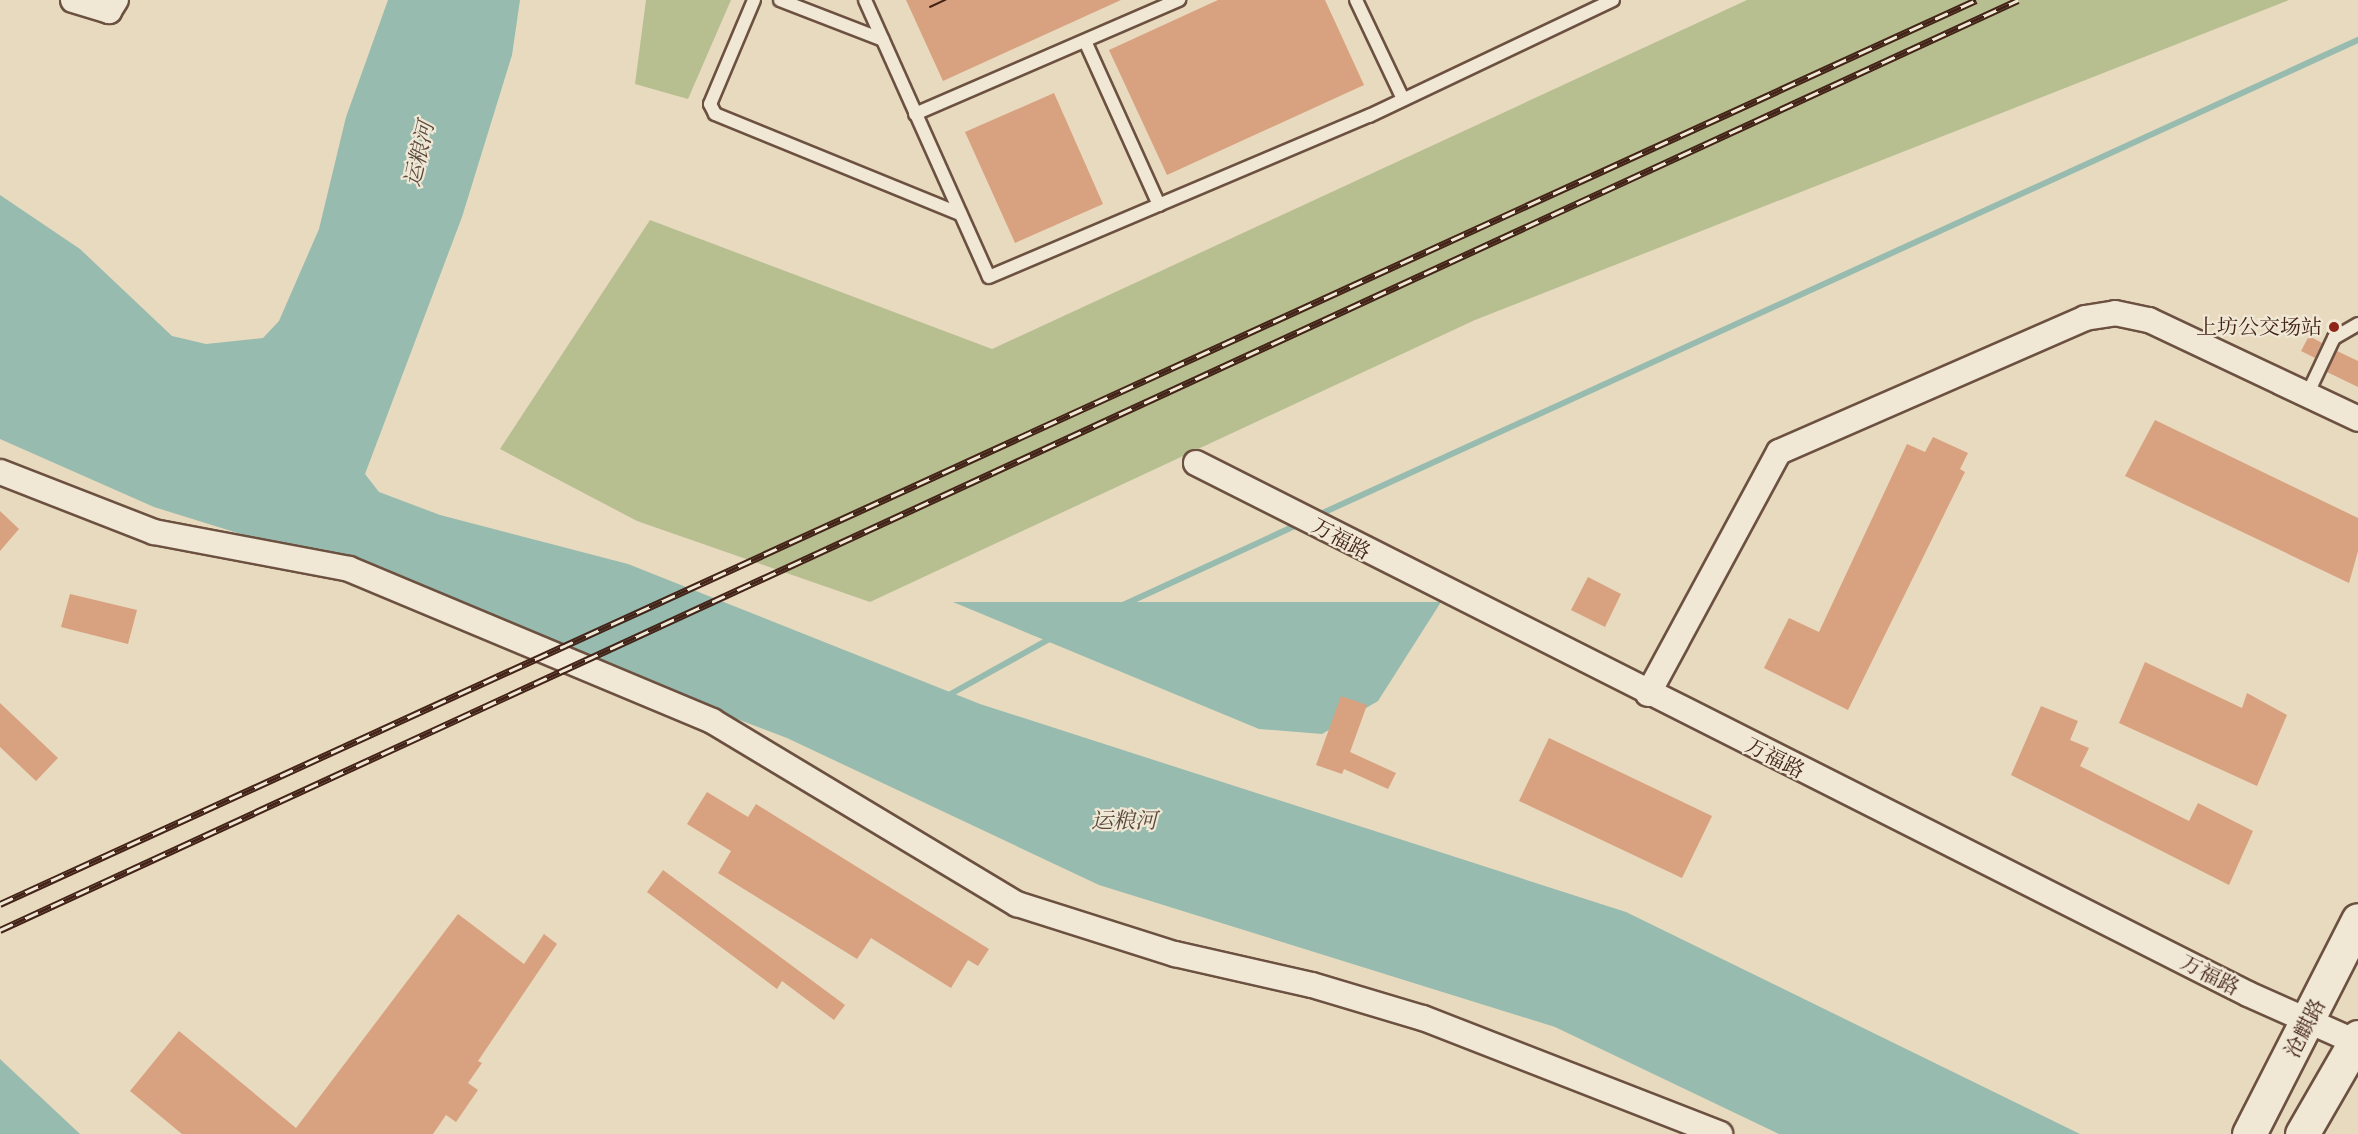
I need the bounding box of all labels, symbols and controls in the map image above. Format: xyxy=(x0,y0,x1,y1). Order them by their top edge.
water label: 运粮河 xyxy=(399,119,439,189)
place label: 上坊公交场站 xyxy=(2196,314,2322,340)
marker: 上坊公交场站 xyxy=(2327,320,2341,334)
street label: 万福路 xyxy=(1307,513,1375,565)
street label: 万福路 xyxy=(1741,732,1809,784)
water label: 运粮河 xyxy=(1091,808,1157,834)
street label: 万福路 xyxy=(2176,949,2244,1001)
street label: 沧麒路 xyxy=(2279,994,2331,1062)

